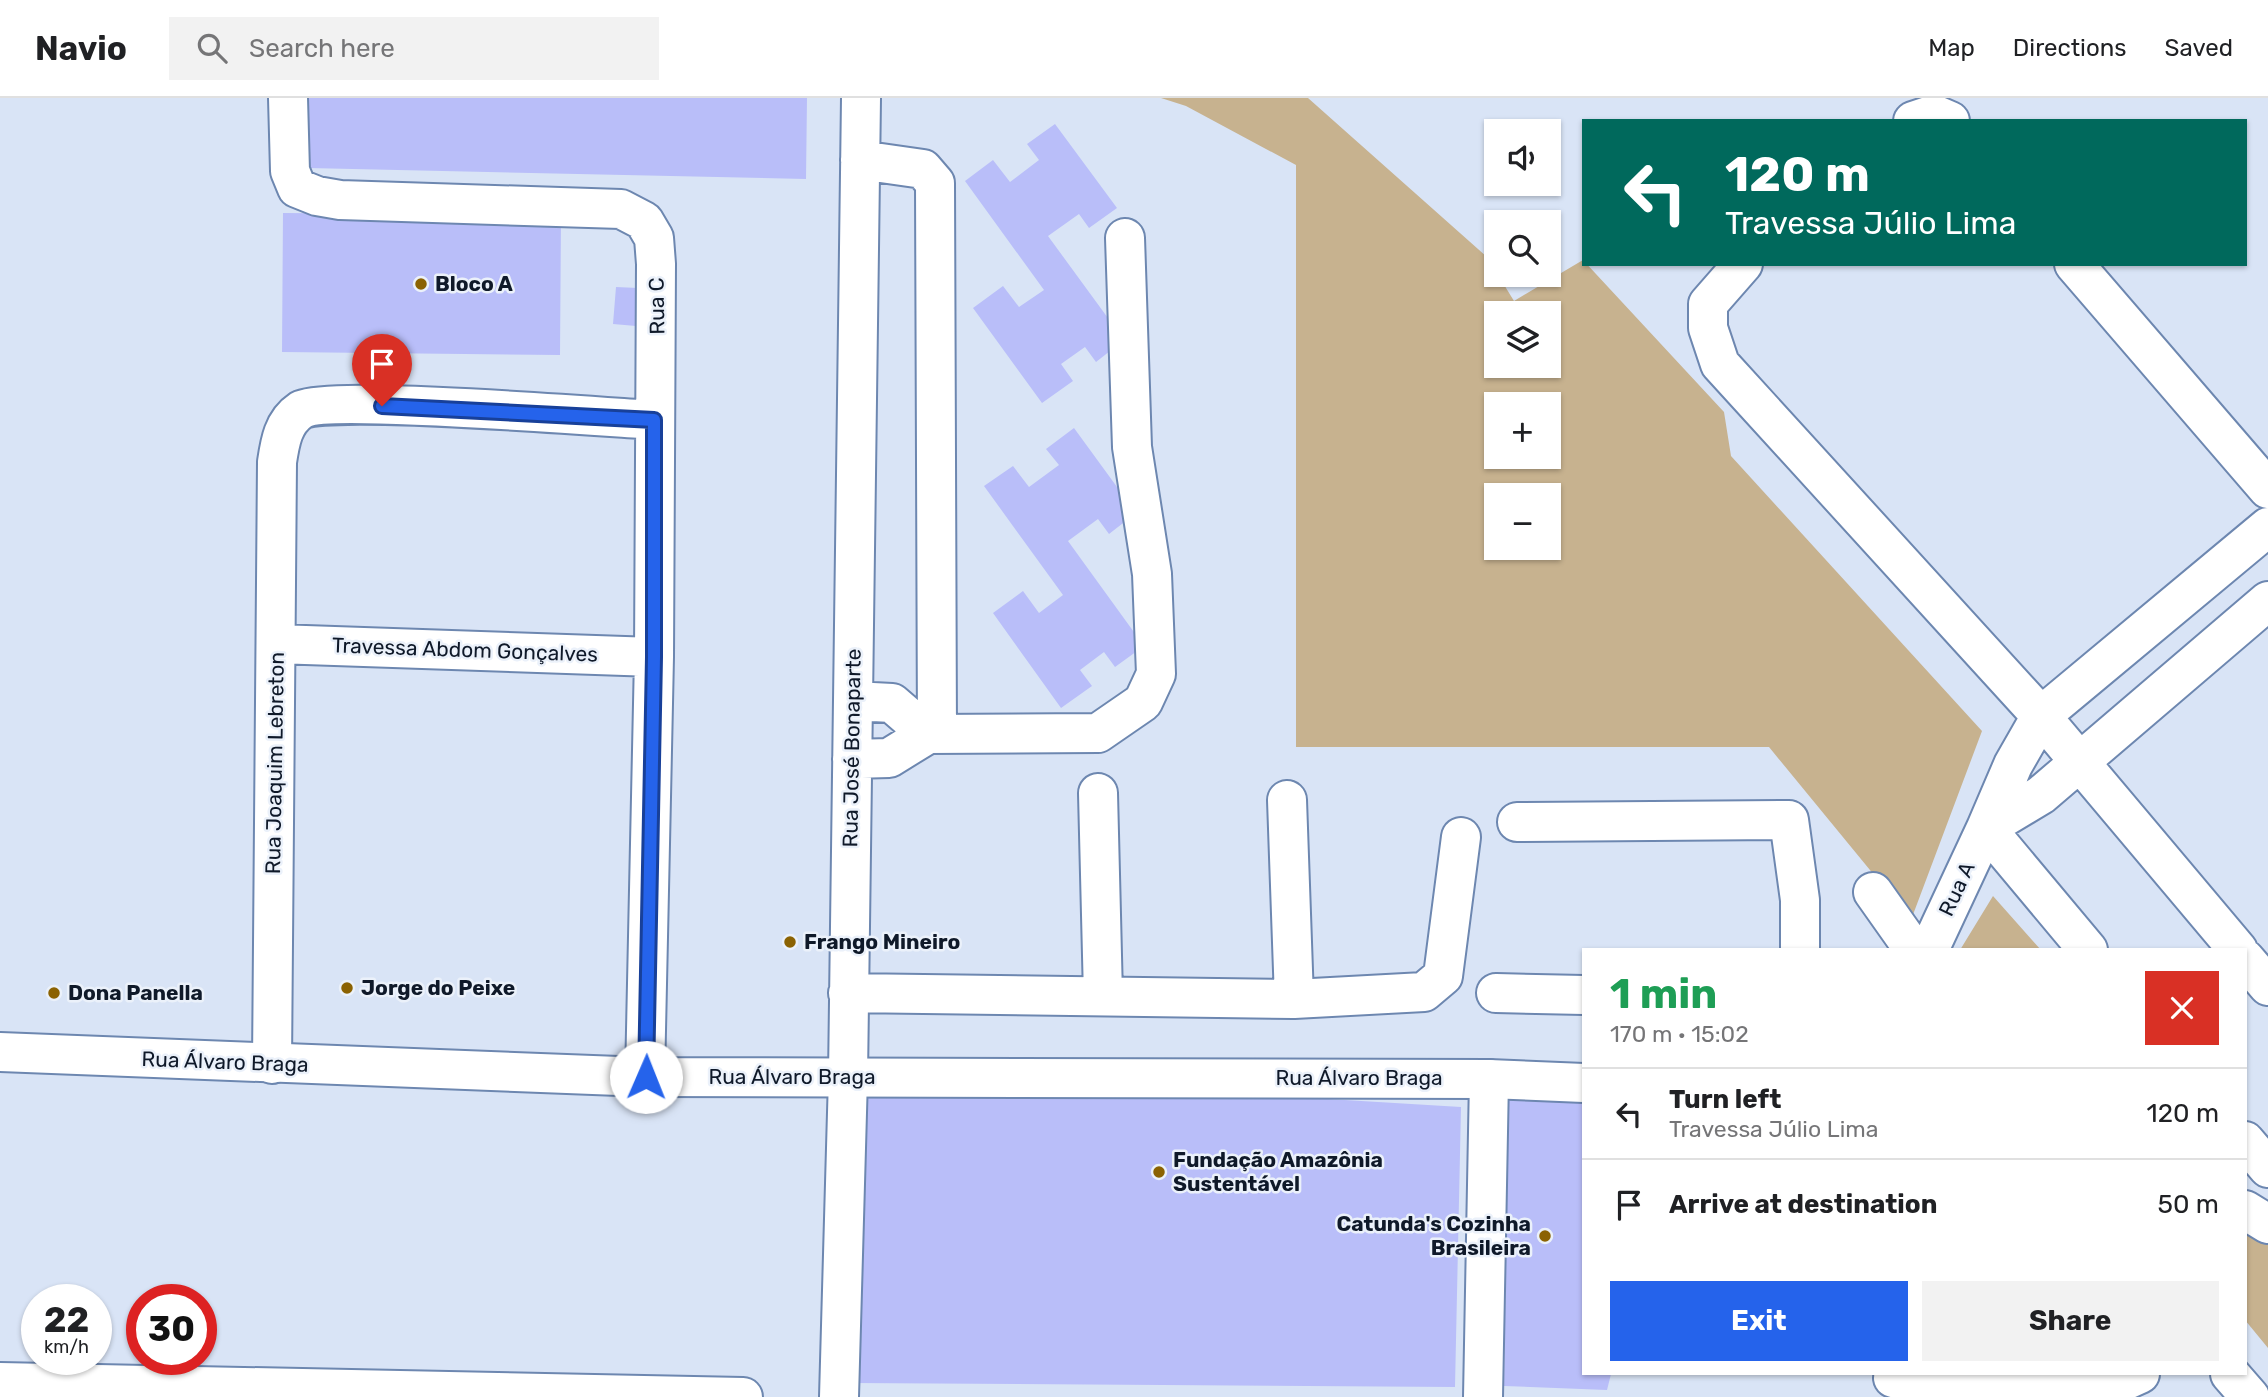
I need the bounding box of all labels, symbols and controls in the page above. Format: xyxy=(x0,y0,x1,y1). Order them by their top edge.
search box xyxy=(169,17,659,80)
text: Navio xyxy=(35,29,127,68)
icon: search xyxy=(193,29,231,67)
text: Search here xyxy=(249,33,395,64)
text: Map xyxy=(1928,34,1975,62)
text: Directions xyxy=(2013,34,2126,62)
text: Saved xyxy=(2164,34,2233,62)
map controls xyxy=(1484,119,1561,560)
button: sound xyxy=(1484,119,1561,196)
text: 120 m xyxy=(1725,145,1870,203)
icon: left xyxy=(1610,147,1701,238)
text: Travessa Júlio Lima xyxy=(1725,204,2016,242)
button: search xyxy=(1484,210,1561,287)
place label: Bloco A xyxy=(435,271,513,296)
marker: Bloco A xyxy=(413,276,429,292)
street label: Rua C xyxy=(644,277,669,335)
button: layers xyxy=(1484,301,1561,378)
pin xyxy=(352,334,412,406)
icon: arrive xyxy=(363,345,401,383)
button: + xyxy=(1484,392,1561,469)
button: − xyxy=(1484,483,1561,560)
street label: Travessa Abdom Gonçalves xyxy=(332,632,599,667)
street label: Rua José Bonaparte xyxy=(837,648,866,847)
street label: Rua Joaquim Lebreton xyxy=(260,652,289,874)
street label: Rua A xyxy=(1933,858,1980,920)
place label: Frango Mineiro xyxy=(804,929,960,954)
marker: Frango Mineiro xyxy=(782,934,798,950)
text: 1 min xyxy=(1610,969,1717,1019)
button: close xyxy=(2145,971,2219,1045)
place label: Jorge do Peixe xyxy=(361,975,515,1000)
place label: Dona Panella xyxy=(68,980,203,1005)
marker: Jorge do Peixe xyxy=(339,980,355,996)
marker: Dona Panella xyxy=(46,985,62,1001)
text: 170 m · 15:02 xyxy=(1610,1020,1749,1048)
position arrow xyxy=(609,1040,683,1114)
street label: Rua Álvaro Braga xyxy=(141,1046,309,1077)
street label: Rua Álvaro Braga xyxy=(708,1064,876,1089)
street label: Rua Álvaro Braga xyxy=(1275,1065,1443,1090)
text: Turn left xyxy=(1669,1084,1781,1115)
icon: left xyxy=(1610,1095,1648,1133)
text: 120 m xyxy=(2147,1098,2219,1129)
text: Travessa Júlio Lima xyxy=(1669,1115,1878,1143)
place label: Fundação Amazônia Sustentável xyxy=(1173,1147,1383,1196)
marker: Fundação Amazônia Sustentável xyxy=(1151,1164,1167,1180)
icon: arrive xyxy=(1610,1186,1648,1224)
text: Arrive at destination xyxy=(1669,1189,1937,1220)
text: 50 m xyxy=(2158,1189,2219,1220)
place label: Catunda's Cozinha Brasileira xyxy=(1337,1211,1531,1260)
marker: Catunda's Cozinha Brasileira xyxy=(1537,1228,1553,1244)
button: Exit xyxy=(1610,1281,1908,1361)
button: Share xyxy=(1922,1281,2219,1361)
speed limit sign: 30 xyxy=(126,1284,217,1375)
text: 22 xyxy=(44,1299,89,1341)
text: km/h xyxy=(44,1336,89,1358)

